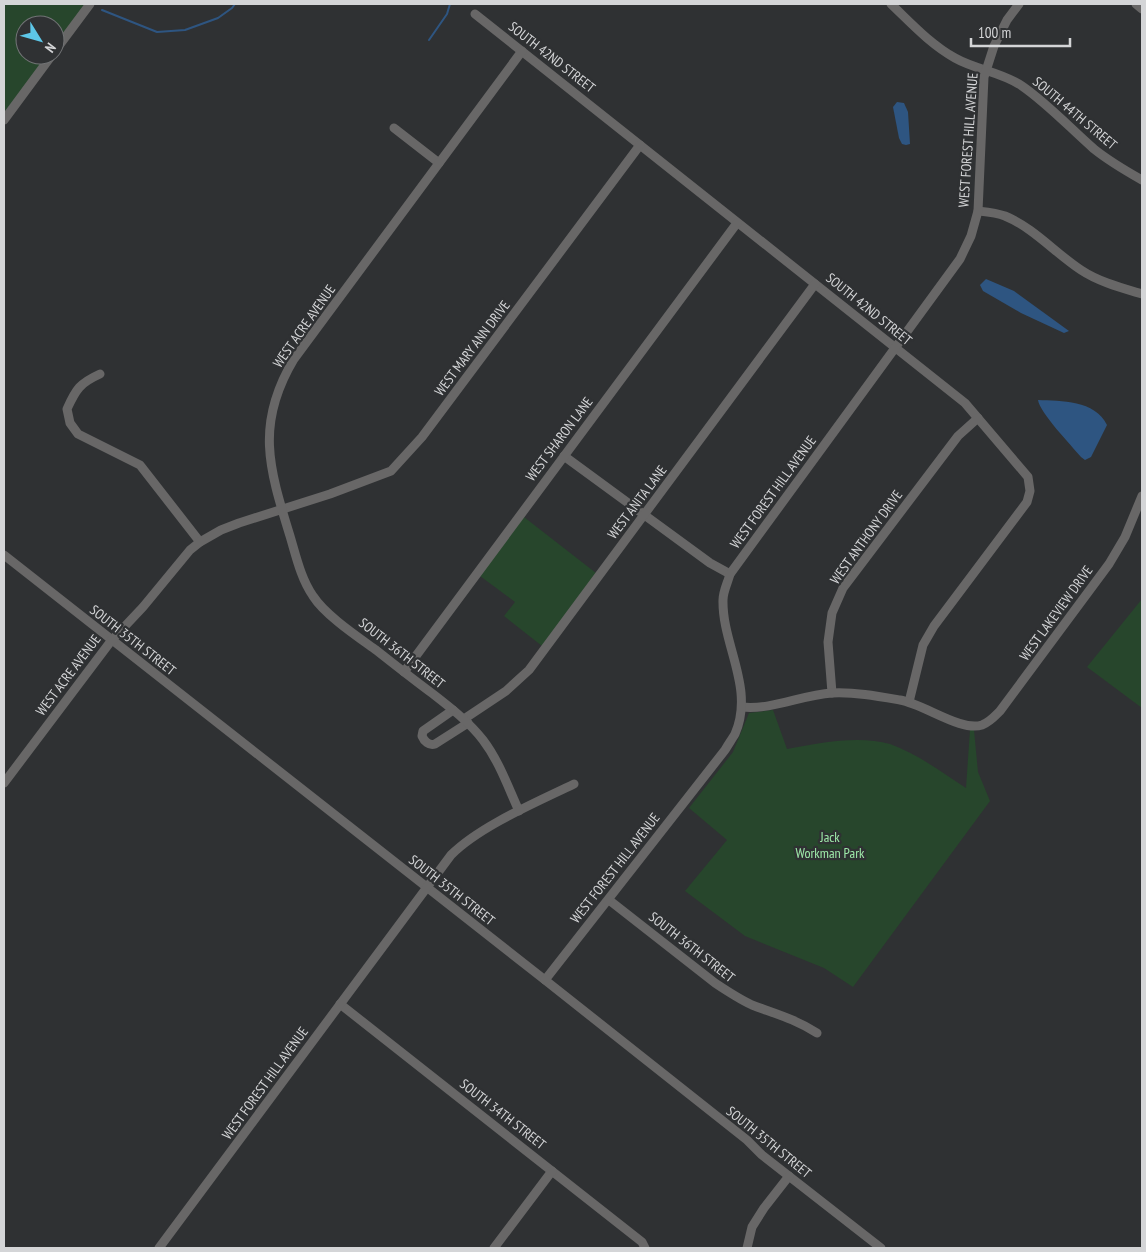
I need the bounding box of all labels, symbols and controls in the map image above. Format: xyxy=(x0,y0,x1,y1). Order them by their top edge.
north arrow xyxy=(15,15,65,65)
scale bar xyxy=(971,15,1070,47)
street label: SOUTH 42ND STREET xyxy=(505,17,600,97)
text: 100 m xyxy=(978,23,1011,42)
text: N xyxy=(41,39,60,56)
street label: WEST FOREST HILL AVENUE xyxy=(954,72,982,208)
street label: SOUTH 44TH STREET xyxy=(1029,73,1121,154)
street label: SOUTH 42ND STREET xyxy=(822,269,916,350)
street label: WEST ACRE AVENUE xyxy=(269,281,339,371)
street label: WEST MARY ANN DRIVE xyxy=(430,297,514,399)
street label: WEST SHARON LANE xyxy=(521,393,597,485)
street label: WEST FOREST HILL AVENUE xyxy=(726,432,820,552)
street label: WEST ANITA LANE xyxy=(603,461,671,543)
street label: WEST ANTHONY DRIVE xyxy=(826,486,906,588)
street label: WEST LAKEVIEW DRIVE xyxy=(1015,562,1097,664)
street label: SOUTH 35TH STREET xyxy=(86,601,180,680)
street label: SOUTH 36TH STREET xyxy=(355,614,449,693)
street label: WEST ACRE AVENUE xyxy=(32,631,104,719)
street label: WEST FOREST HILL AVENUE xyxy=(566,809,664,927)
park label: Jack Workman Park xyxy=(796,828,865,862)
street label: SOUTH 35TH STREET xyxy=(405,851,499,930)
street label: SOUTH 36TH STREET xyxy=(645,908,739,987)
street label: WEST FOREST HILL AVENUE xyxy=(218,1023,312,1143)
street label: SOUTH 34TH STREET xyxy=(456,1075,550,1154)
street label: SOUTH 35TH STREET xyxy=(723,1102,816,1182)

